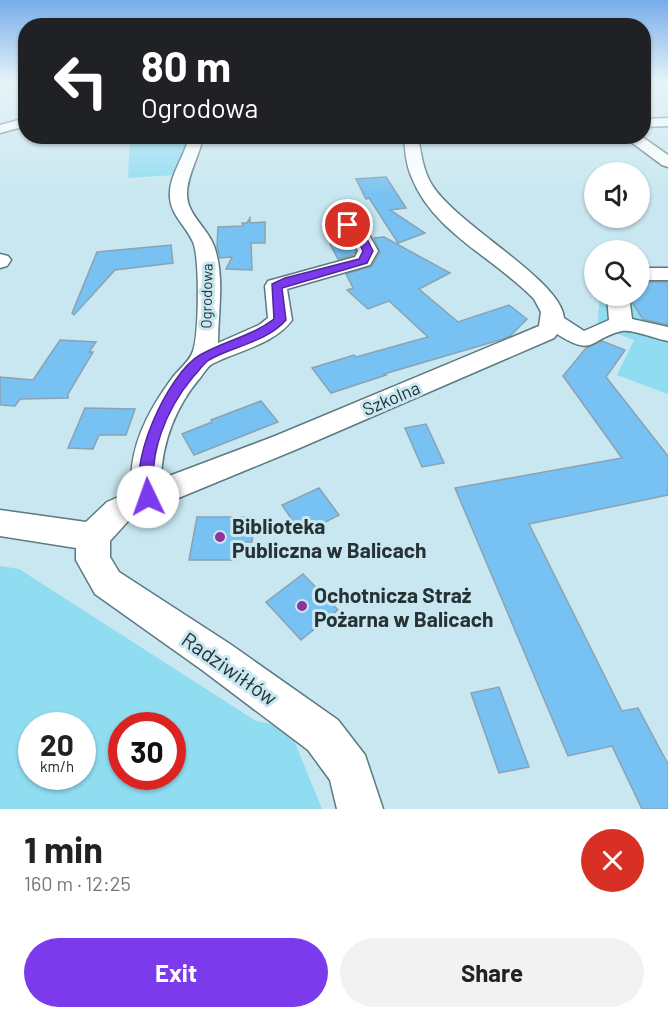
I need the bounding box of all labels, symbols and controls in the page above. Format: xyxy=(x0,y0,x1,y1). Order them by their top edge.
text: 80 m xyxy=(141,40,231,90)
icon: left xyxy=(42,42,120,120)
text: Ogrodowa xyxy=(141,91,258,123)
map controls xyxy=(584,162,650,306)
button: sound xyxy=(584,162,650,228)
pin xyxy=(322,199,373,250)
icon: arrive xyxy=(331,208,364,241)
button: search xyxy=(584,240,650,306)
street label: Ogrodowa xyxy=(196,263,216,329)
street label: Szkolna xyxy=(359,376,423,420)
position arrow xyxy=(116,465,180,529)
place label: Biblioteka Publiczna w Balicach xyxy=(232,513,427,562)
marker: Biblioteka Publiczna w Balicach xyxy=(213,530,227,544)
place label: Ochotnicza Straż Pożarna w Balicach xyxy=(314,582,494,631)
marker: Ochotnicza Straż Pożarna w Balicach xyxy=(295,599,309,613)
street label: Radziwiłłów xyxy=(178,626,282,710)
speed limit sign: 30 xyxy=(108,712,186,790)
text: 20 xyxy=(40,726,74,762)
text: km/h xyxy=(40,757,74,775)
text: 1 min xyxy=(24,827,103,870)
button: close xyxy=(581,829,644,892)
text: 160 m · 12:25 xyxy=(24,871,131,895)
button: Exit xyxy=(24,938,328,1007)
button: Share xyxy=(340,938,644,1007)

